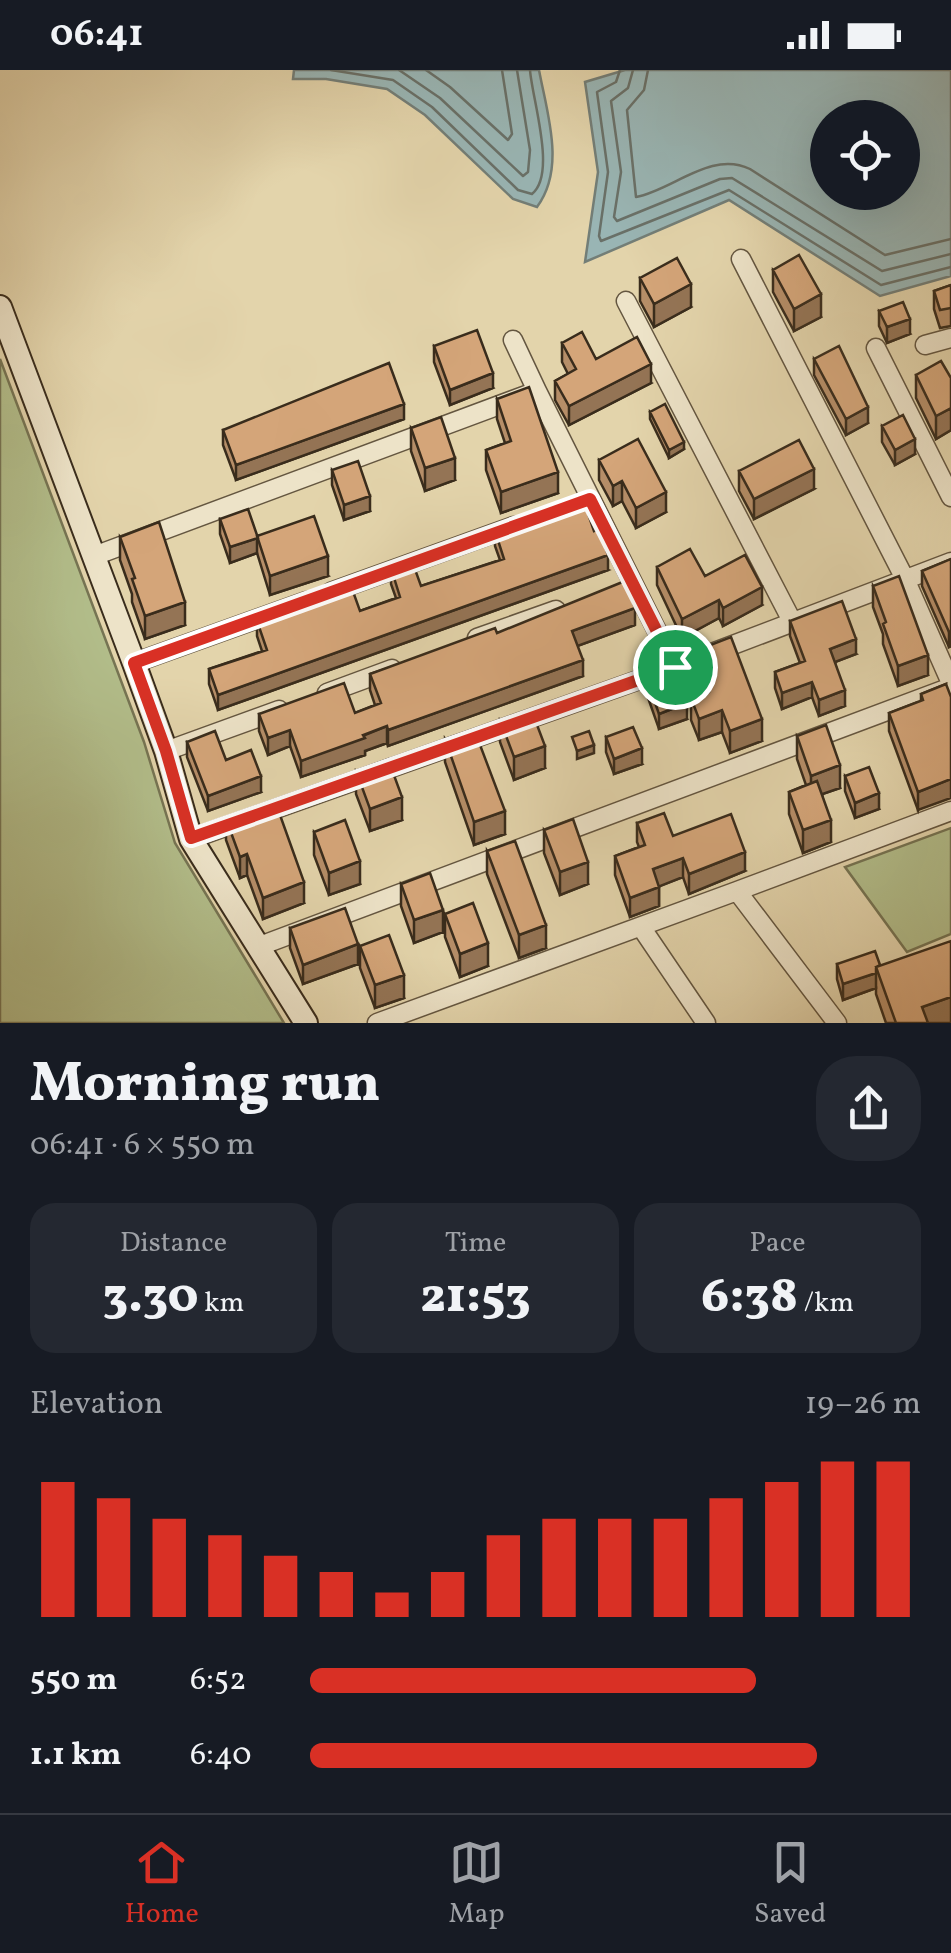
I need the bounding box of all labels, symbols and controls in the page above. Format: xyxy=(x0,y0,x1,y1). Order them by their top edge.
text: 06:41 xyxy=(50,9,144,62)
map controls xyxy=(810,100,920,210)
button: locate xyxy=(810,100,920,210)
pin xyxy=(633,625,718,710)
icon: arrive xyxy=(648,640,703,695)
text: Morning run xyxy=(30,1048,380,1124)
button: share xyxy=(816,1056,921,1161)
text: 06:41 · 6 × 550 m xyxy=(30,1124,255,1168)
text: Distance xyxy=(120,1224,227,1263)
text: Time xyxy=(445,1224,506,1263)
text: Pace xyxy=(749,1224,806,1263)
text: 3.30 xyxy=(103,1263,199,1333)
text: 21:53 xyxy=(420,1263,531,1333)
text: 6:38 xyxy=(701,1263,798,1333)
text: km xyxy=(199,1284,244,1323)
text: /km xyxy=(798,1284,854,1323)
text: Elevation xyxy=(30,1383,163,1427)
text: 19–26 m xyxy=(805,1383,921,1427)
text: 550 m xyxy=(30,1659,118,1703)
text: 6:52 xyxy=(190,1659,246,1703)
text: 1.1 km xyxy=(30,1734,122,1778)
text: 6:40 xyxy=(190,1734,251,1778)
tab: Home xyxy=(125,1835,199,1934)
tab: Map xyxy=(448,1835,504,1934)
tab: Saved xyxy=(754,1835,826,1934)

